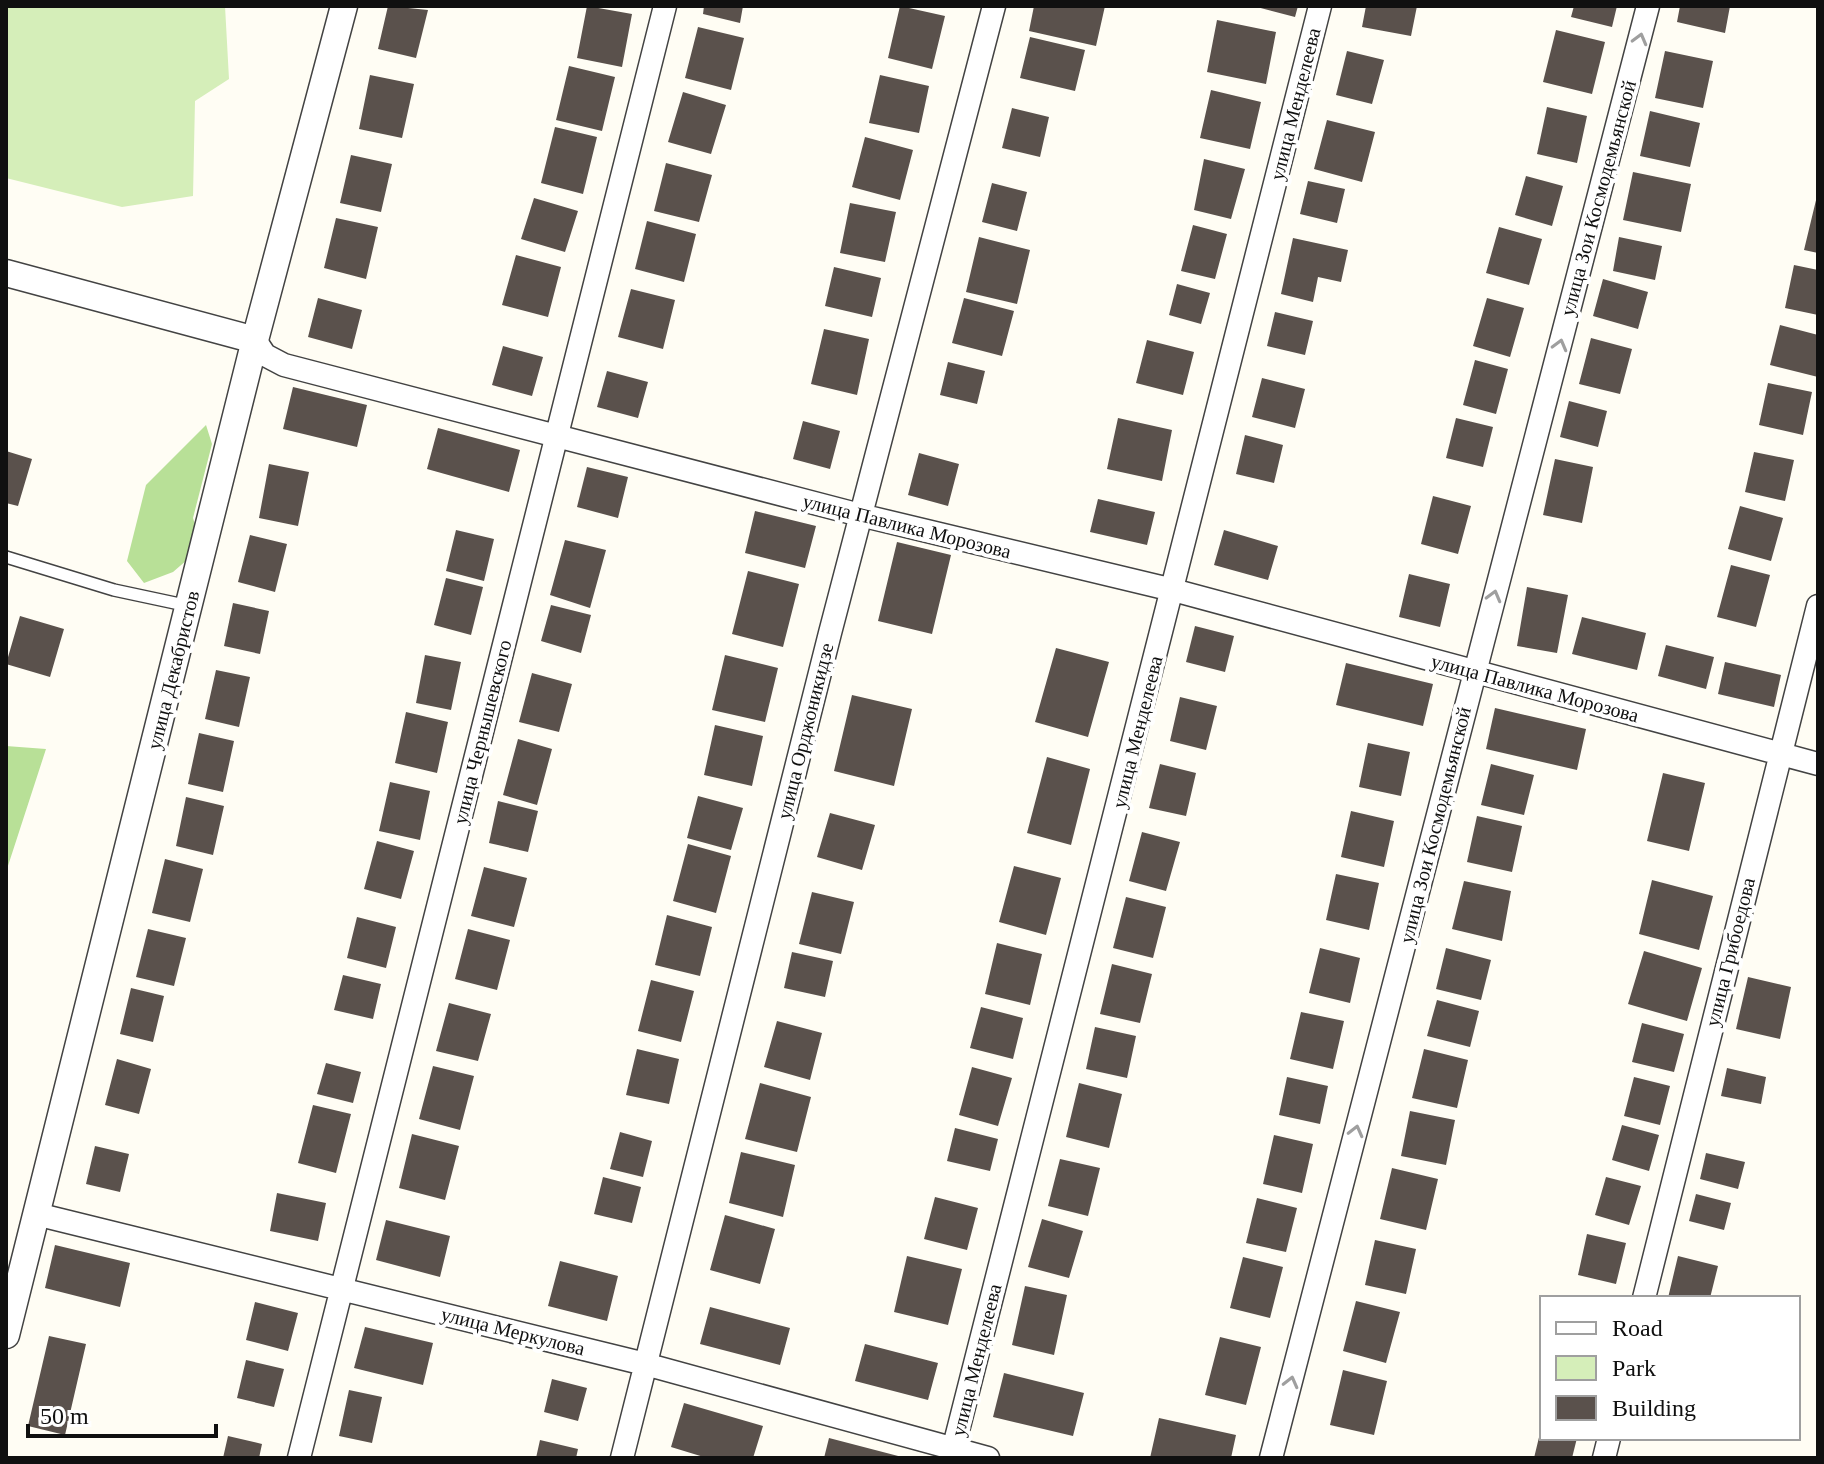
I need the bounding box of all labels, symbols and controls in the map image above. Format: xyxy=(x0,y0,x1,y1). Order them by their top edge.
street label: улица Менделеева xyxy=(1265,25,1326,183)
one-way arrow xyxy=(1630,32,1647,46)
street label: улица Зои Космодемьянской xyxy=(1556,78,1641,318)
one-way arrow xyxy=(1551,338,1568,352)
street label: улица Павлика Морозова xyxy=(800,489,1014,564)
street label: улица Декабристов xyxy=(143,588,204,752)
one-way arrow xyxy=(1485,590,1502,604)
street label: улица Чернышевского xyxy=(448,638,517,827)
street label: улица Орджоникидзе xyxy=(772,640,839,822)
street label: улица Павлика Морозова xyxy=(1429,650,1641,727)
street label: улица Менделеева xyxy=(1107,653,1168,811)
street label: улица Зои Космодемьянской xyxy=(1395,704,1476,946)
street label: улица Грибоедова xyxy=(1701,875,1760,1029)
one-way arrow xyxy=(1346,1124,1363,1138)
street label: улица Менделеева xyxy=(946,1281,1007,1439)
legend xyxy=(1540,1296,1800,1440)
street label: улица Меркулова xyxy=(439,1303,587,1360)
text: Road xyxy=(1612,1315,1663,1341)
text: Park xyxy=(1612,1355,1656,1381)
one-way arrow xyxy=(1281,1376,1298,1390)
scale bar xyxy=(28,1388,216,1438)
text: Building xyxy=(1612,1395,1696,1421)
text: 50 m xyxy=(40,1403,89,1429)

